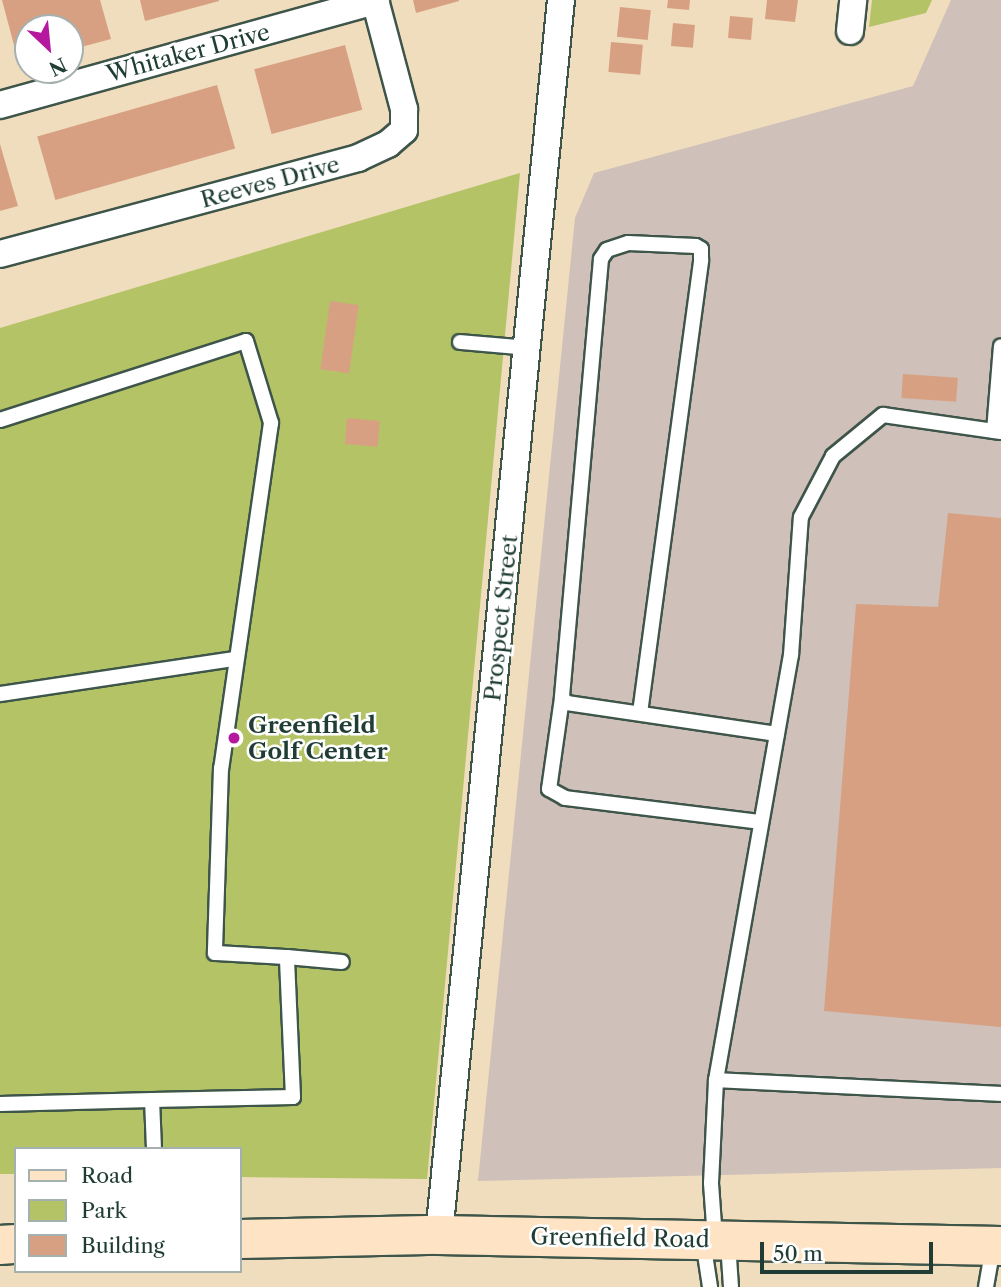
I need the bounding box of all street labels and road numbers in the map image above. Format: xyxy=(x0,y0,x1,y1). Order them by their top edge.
street label: Whitaker Drive xyxy=(103,18,273,88)
street label: Reeves Drive xyxy=(198,150,342,214)
street label: Prospect Street xyxy=(479,533,523,703)
street label: Greenfield Road xyxy=(530,1223,710,1253)

